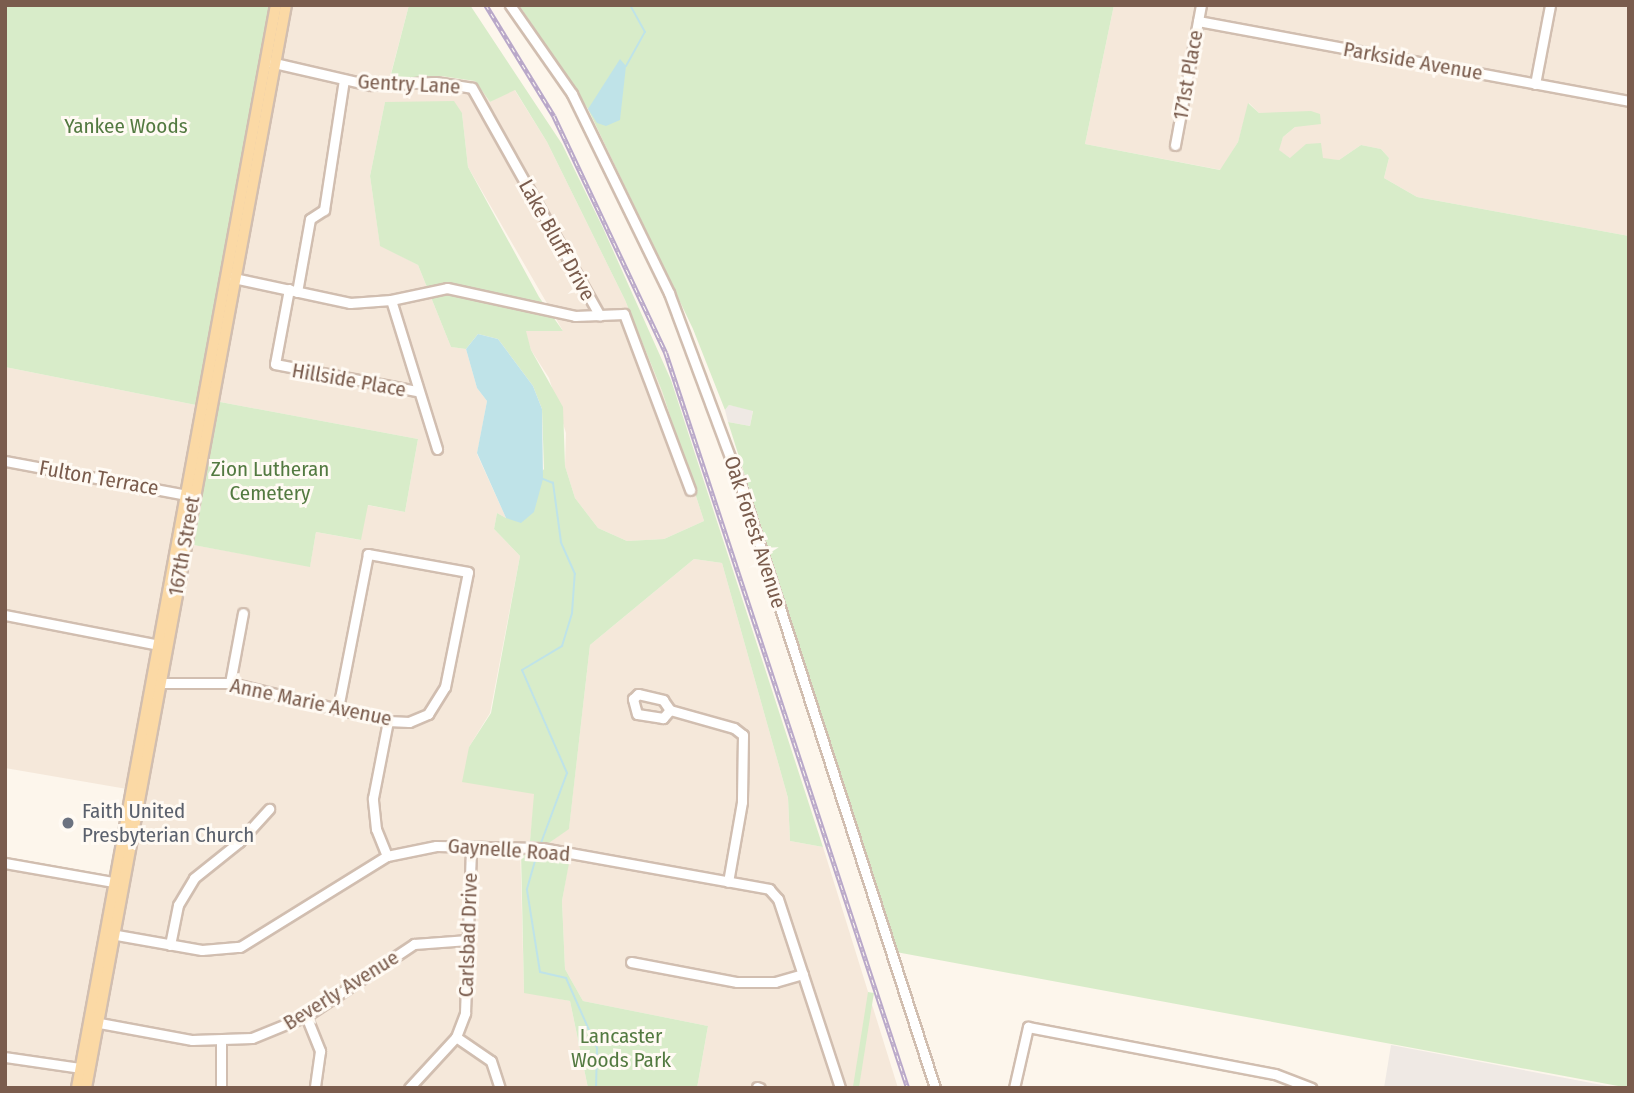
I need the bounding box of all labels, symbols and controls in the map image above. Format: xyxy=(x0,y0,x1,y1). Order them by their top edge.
street label: 171st Place xyxy=(1168,28,1208,122)
street label: Parkside Avenue xyxy=(1341,36,1485,86)
street label: Gentry Lane xyxy=(357,69,461,99)
park label: Yankee Woods xyxy=(64,113,188,139)
street label: Lake Bluff Drive xyxy=(513,175,601,305)
street label: Hillside Place xyxy=(290,358,408,402)
street label: Oak Forest Avenue xyxy=(719,453,791,611)
street label: Fulton Terrace xyxy=(37,455,161,501)
park label: Zion Lutheran Cemetery xyxy=(211,456,329,506)
street label: 167th Street xyxy=(163,494,205,598)
street label: Anne Marie Avenue xyxy=(228,673,394,731)
place label: Faith United Presbyterian Church xyxy=(82,798,254,848)
marker: Faith United Presbyterian Church xyxy=(60,815,76,831)
street label: Gaynelle Road xyxy=(447,833,571,867)
street label: Carlsbad Drive xyxy=(453,872,483,998)
street label: Beverly Avenue xyxy=(279,944,403,1036)
park label: Lancaster Woods Park xyxy=(571,1023,671,1073)

